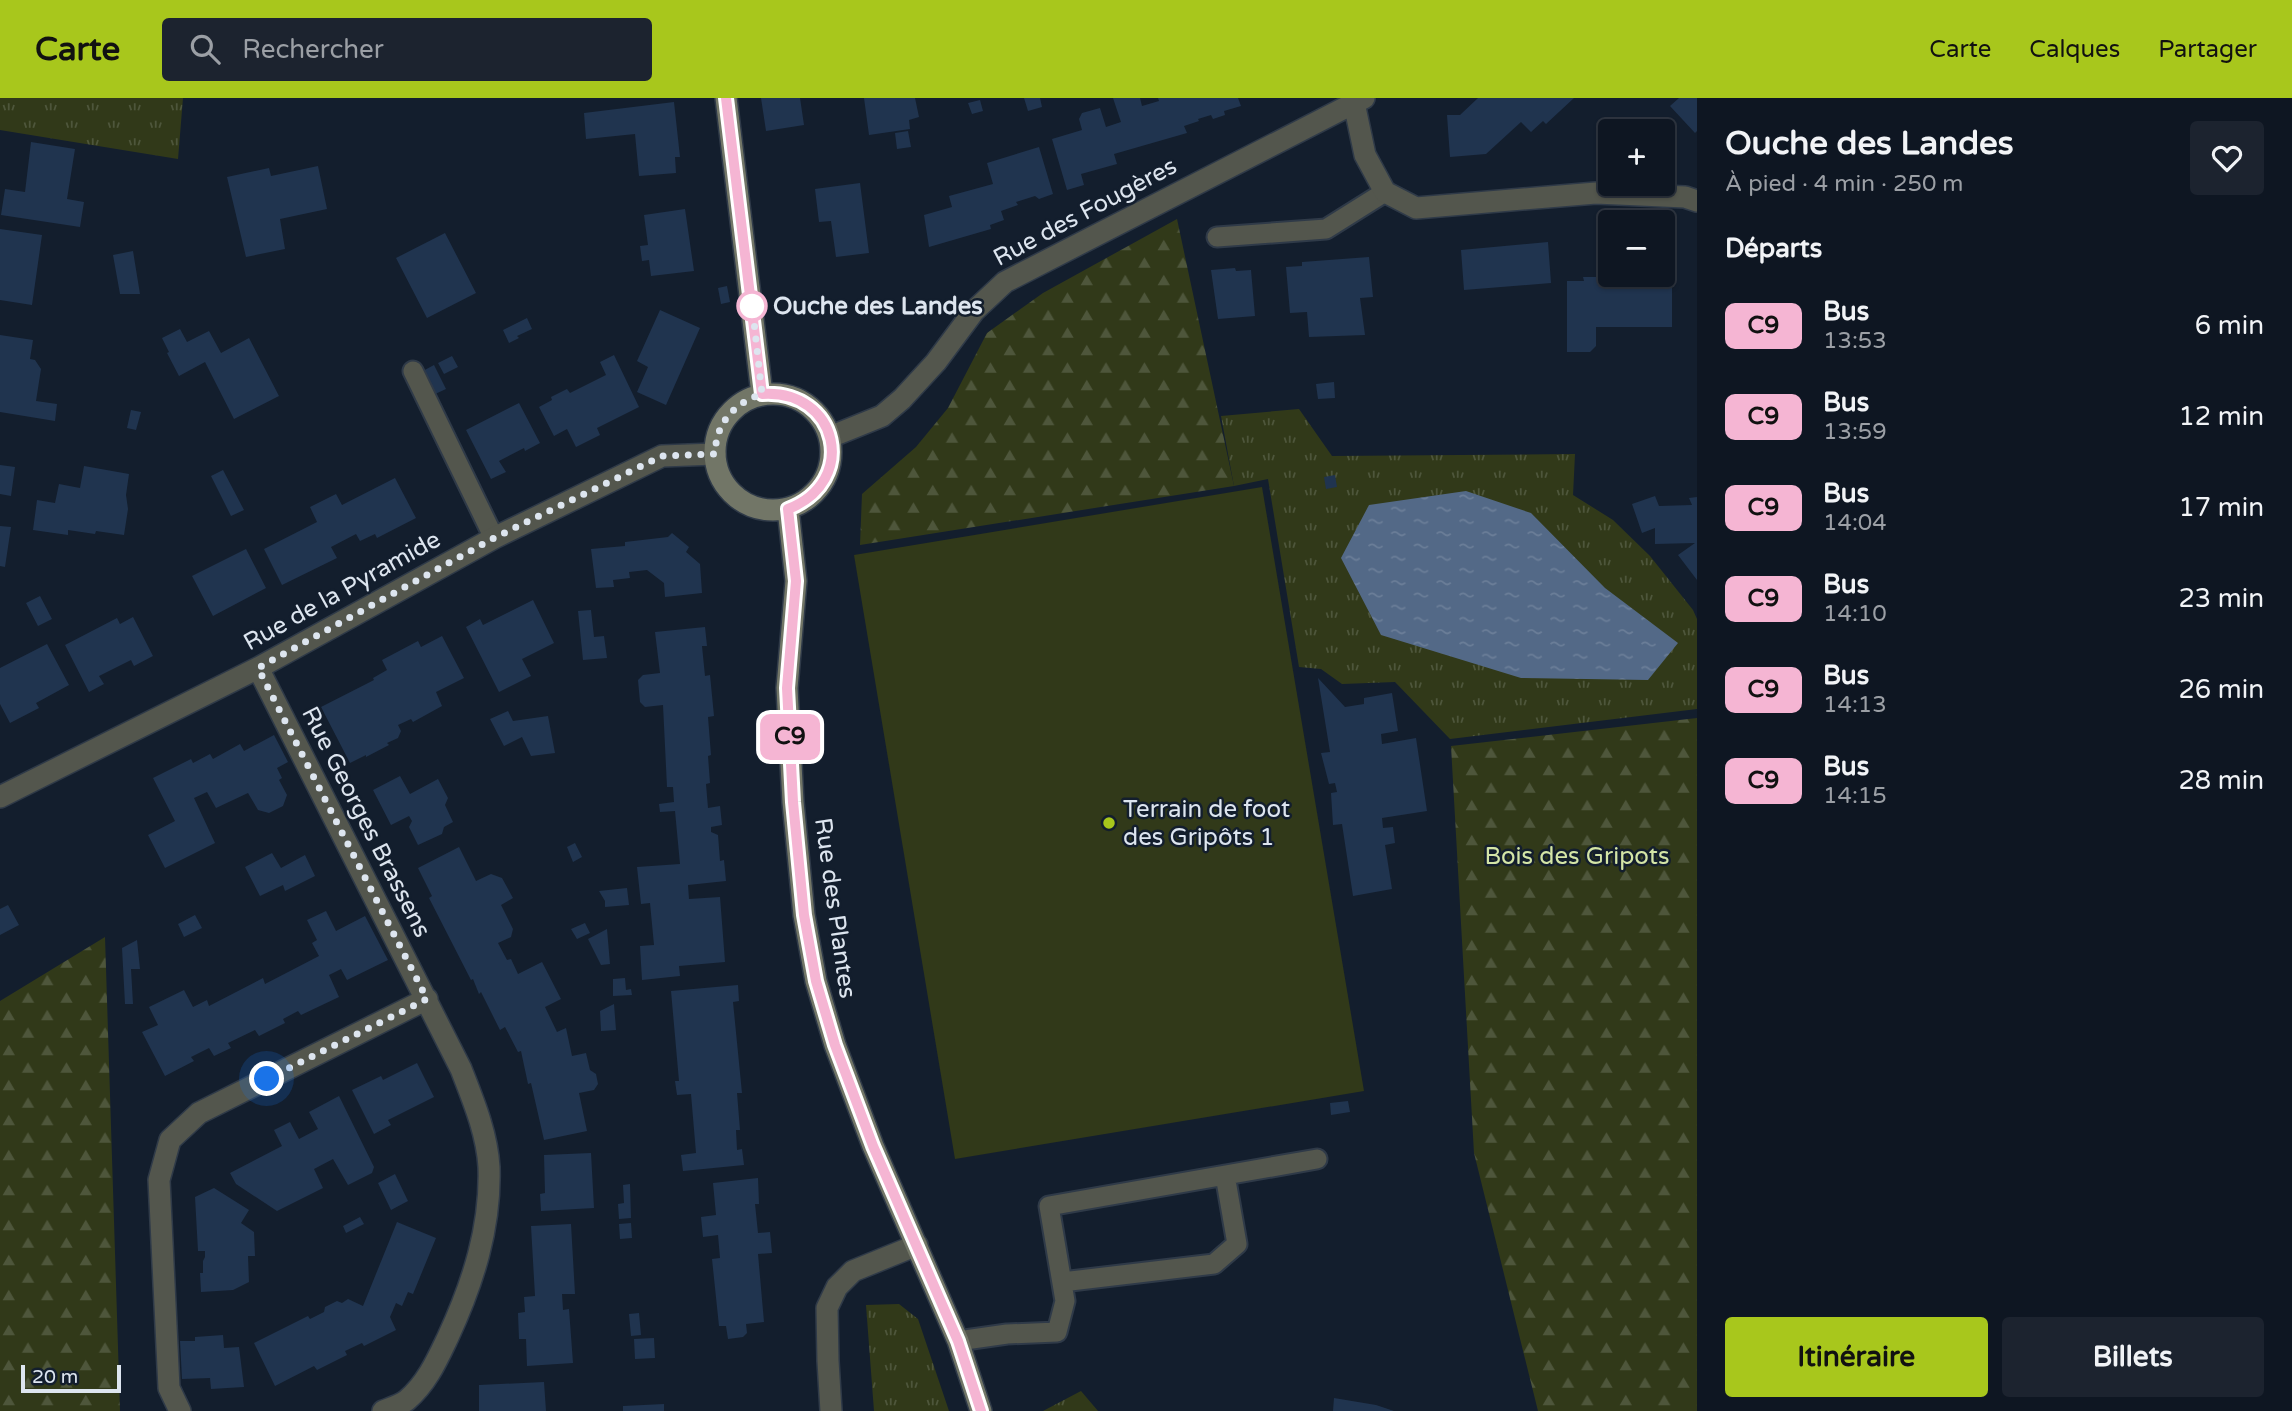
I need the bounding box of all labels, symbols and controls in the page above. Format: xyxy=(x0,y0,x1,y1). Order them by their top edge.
search box xyxy=(162,18,652,81)
text: Carte xyxy=(35,30,120,69)
icon: search xyxy=(186,30,224,68)
text: Rechercher xyxy=(242,34,384,65)
text: Carte xyxy=(1929,35,1991,64)
text: Calques xyxy=(2029,35,2120,64)
text: Partager xyxy=(2158,35,2257,64)
map controls xyxy=(1598,119,1675,287)
button: + xyxy=(1598,119,1675,196)
button: heart xyxy=(2190,121,2264,195)
text: Ouche des Landes xyxy=(1725,124,2014,163)
street label: Rue des Fougères xyxy=(988,151,1182,273)
text: À pied · 4 min · 250 m xyxy=(1725,170,1964,198)
button: − xyxy=(1598,210,1675,287)
text: Départs xyxy=(1725,233,1822,264)
marker: Ouche des Landes xyxy=(737,291,767,321)
place label: Ouche des Landes xyxy=(773,292,983,321)
text: Bus xyxy=(1823,296,1869,327)
text: 6 min xyxy=(2195,310,2264,341)
text: C9 xyxy=(1748,311,1779,340)
text: 13:53 xyxy=(1823,327,1887,355)
text: Bus xyxy=(1823,387,1869,418)
text: 12 min xyxy=(2178,401,2264,432)
text: C9 xyxy=(1748,402,1779,431)
text: 13:59 xyxy=(1823,418,1887,446)
text: Bus xyxy=(1823,478,1869,509)
text: 17 min xyxy=(2178,492,2264,523)
text: C9 xyxy=(1748,493,1779,522)
text: 14:04 xyxy=(1823,509,1887,537)
street label: Rue de la Pyramide xyxy=(238,525,446,657)
text: Bus xyxy=(1823,569,1869,600)
text: 23 min xyxy=(2178,583,2264,614)
text: C9 xyxy=(1748,584,1779,613)
text: 14:10 xyxy=(1823,600,1887,628)
text: Bus xyxy=(1823,660,1869,691)
text: 26 min xyxy=(2178,674,2264,705)
text: C9 xyxy=(1748,675,1779,704)
text: 14:13 xyxy=(1823,691,1887,719)
street label: Rue Georges Brassens xyxy=(295,702,437,942)
line badge: C9 xyxy=(758,714,822,760)
text: C9 xyxy=(774,722,806,751)
text: Bus xyxy=(1823,751,1869,782)
text: 28 min xyxy=(2178,765,2264,796)
text: C9 xyxy=(1748,766,1779,795)
text: 14:15 xyxy=(1823,782,1887,810)
place label: Terrain de foot des Gripôts 1 xyxy=(1123,795,1290,852)
marker: Terrain de foot des Gripôts 1 xyxy=(1101,815,1117,831)
street label: Rue des Plantes xyxy=(808,816,862,1000)
park label: Bois des Gripots xyxy=(1485,842,1670,871)
your location xyxy=(249,1061,284,1096)
button: Itinéraire xyxy=(1725,1317,1988,1397)
button: Billets xyxy=(2002,1317,2264,1397)
scale bar xyxy=(21,1362,121,1394)
text: 20 m xyxy=(32,1366,78,1388)

